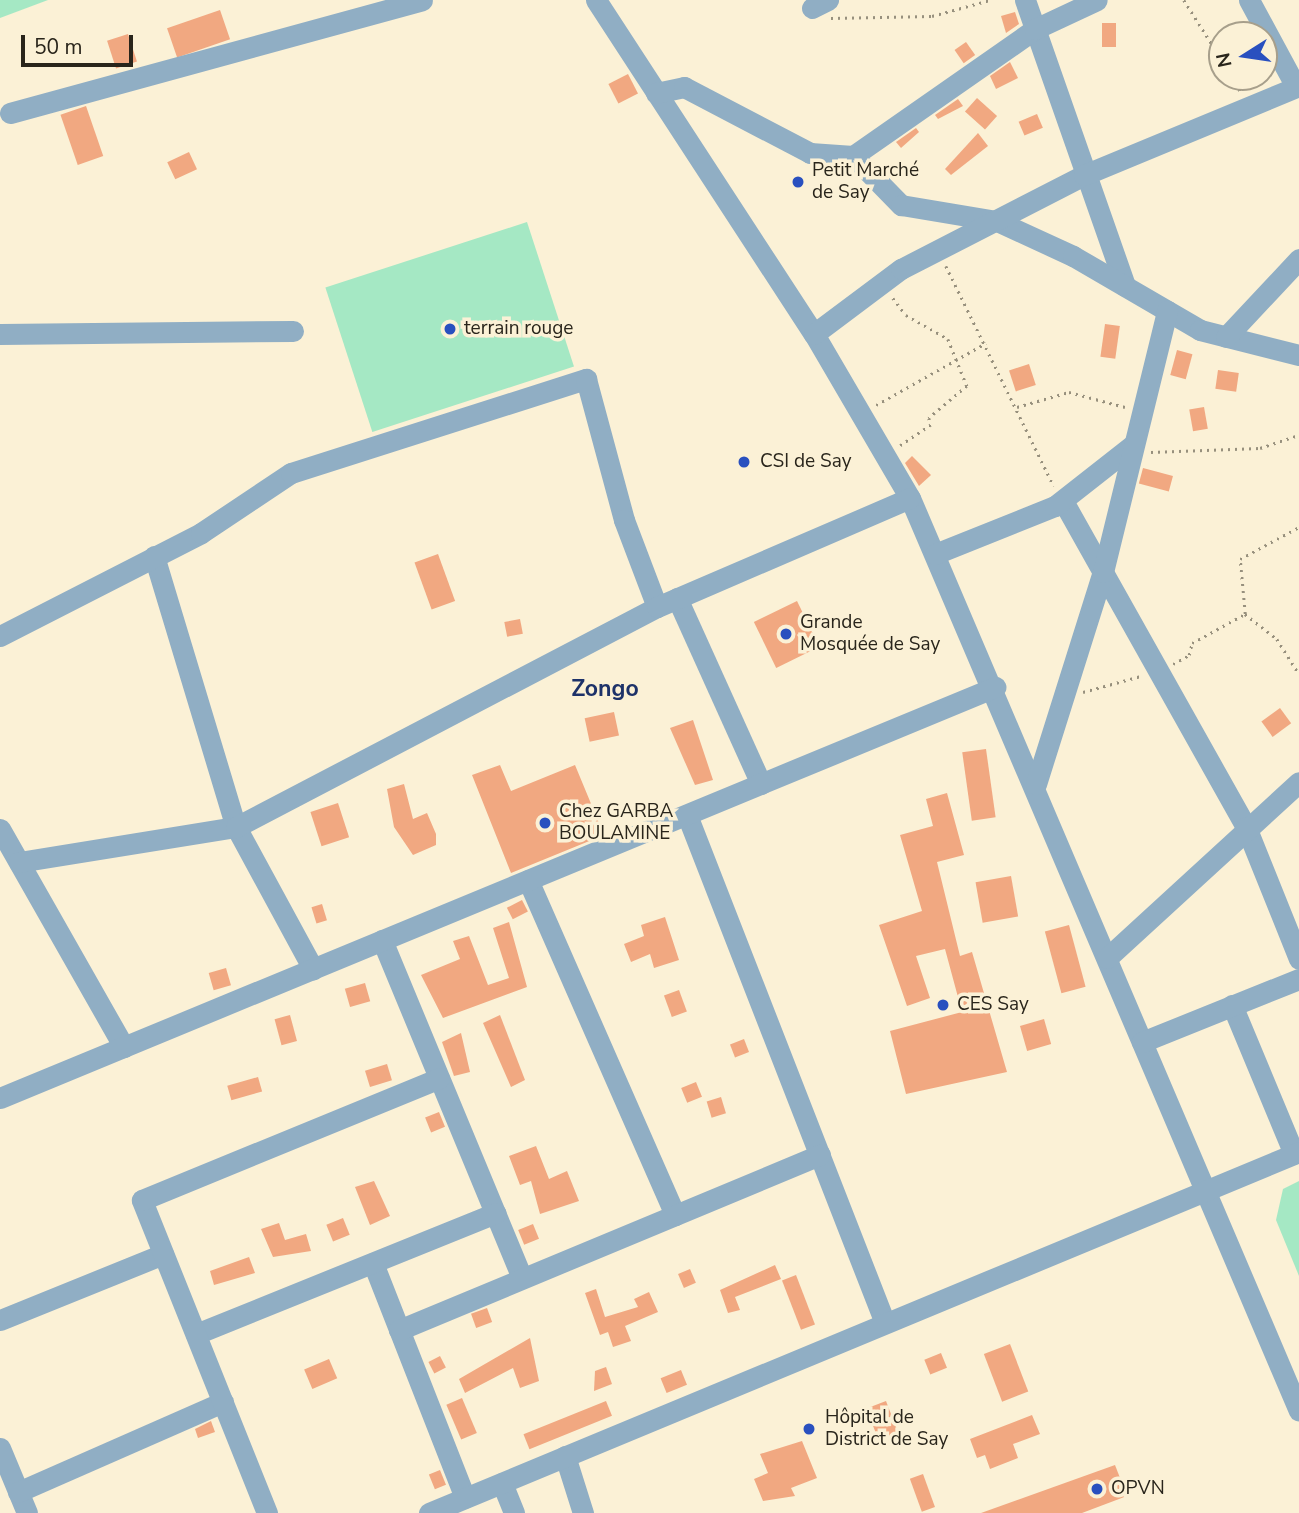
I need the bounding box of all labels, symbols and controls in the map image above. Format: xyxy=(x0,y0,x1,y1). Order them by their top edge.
scale bar xyxy=(24,21,136,65)
north arrow xyxy=(1208,21,1278,91)
text: 50 m xyxy=(34,33,83,61)
text: N xyxy=(1210,50,1239,70)
place label: Petit Marché de Say xyxy=(812,160,919,204)
marker: Petit Marché de Say xyxy=(790,174,806,190)
place label: terrain rouge xyxy=(464,318,573,340)
marker: terrain rouge xyxy=(442,321,458,337)
place label: CSI de Say xyxy=(760,451,851,473)
marker: CSI de Say xyxy=(734,452,754,472)
place label: Grande Mosquée de Say xyxy=(800,612,940,656)
marker: Grande Mosquée de Say xyxy=(778,626,794,642)
district label: Zongo xyxy=(571,675,639,703)
place label: Chez GARBA BOULAMINE xyxy=(559,801,673,845)
marker: Chez GARBA BOULAMINE xyxy=(537,815,553,831)
place label: CES Say xyxy=(957,994,1029,1016)
marker: CES Say xyxy=(935,997,951,1013)
place label: Hôpital de District de Say xyxy=(825,1407,948,1451)
marker: Hôpital de District de Say xyxy=(799,1419,819,1439)
place label: OPVN xyxy=(1111,1478,1165,1500)
marker: OPVN xyxy=(1089,1481,1105,1497)

